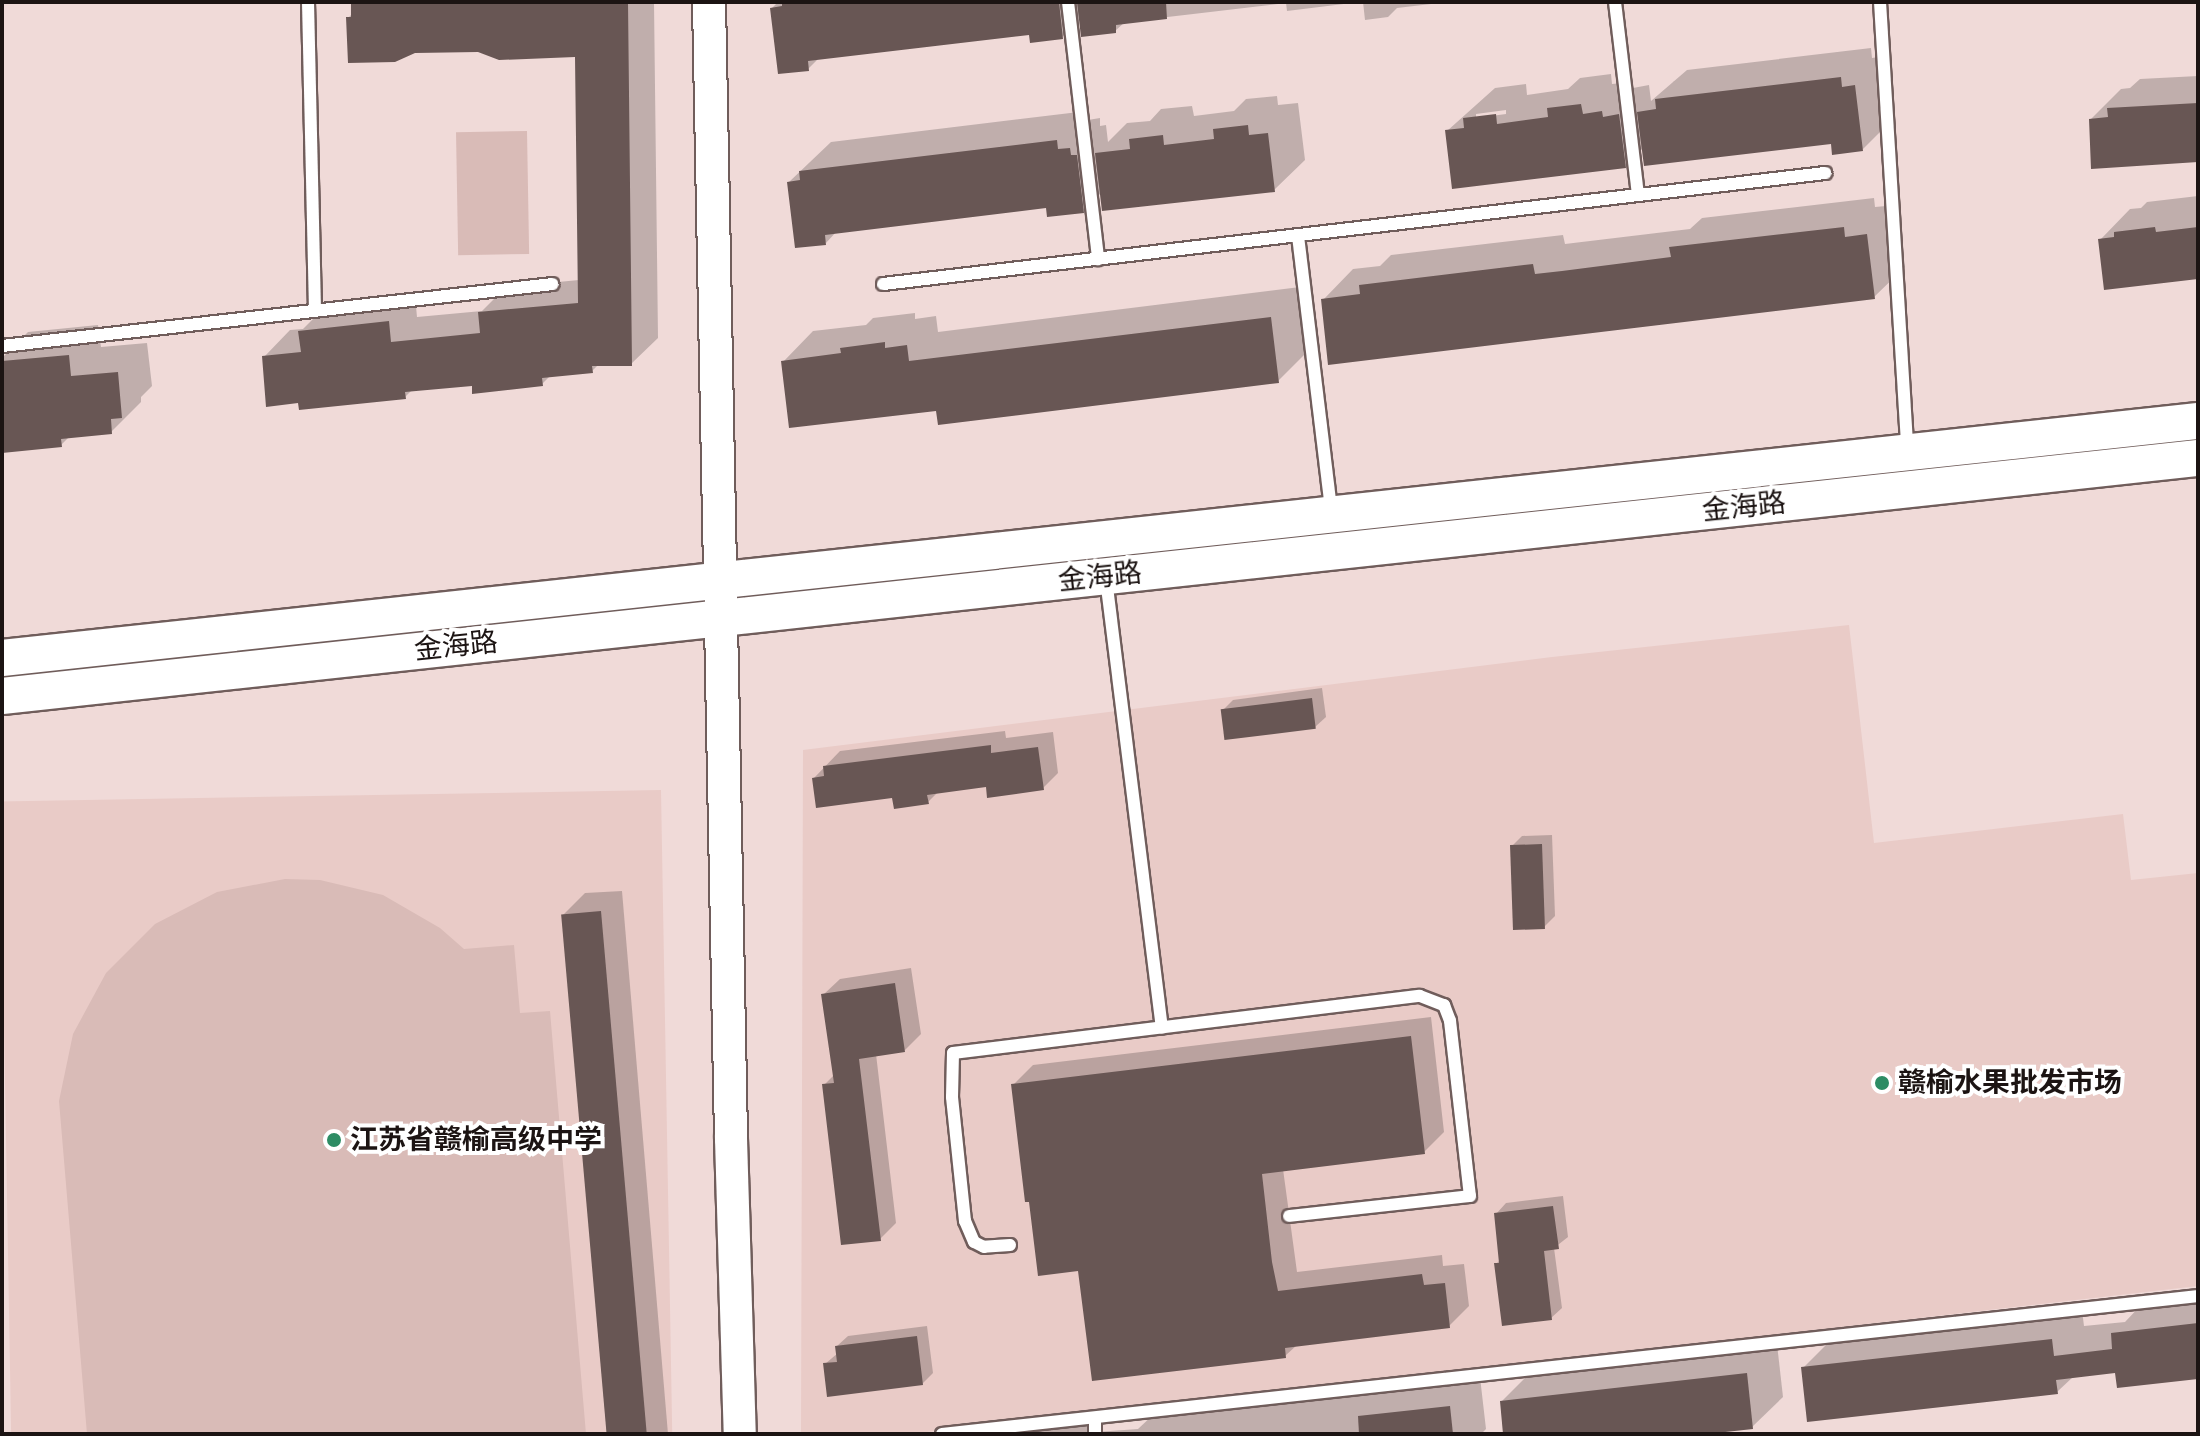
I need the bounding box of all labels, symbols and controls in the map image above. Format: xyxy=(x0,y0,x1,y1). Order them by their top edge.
street label: 金海路 xyxy=(1700,486,1788,528)
street label: 金海路 xyxy=(1056,556,1144,598)
street label: 金海路 xyxy=(412,625,500,667)
place label: 赣榆水果批发市场 xyxy=(1898,1066,2122,1100)
marker: 赣榆水果批发市场 xyxy=(1873,1074,1891,1092)
place label: 江苏省赣榆高级中学 xyxy=(350,1123,602,1157)
marker: 江苏省赣榆高级中学 xyxy=(325,1131,343,1149)

